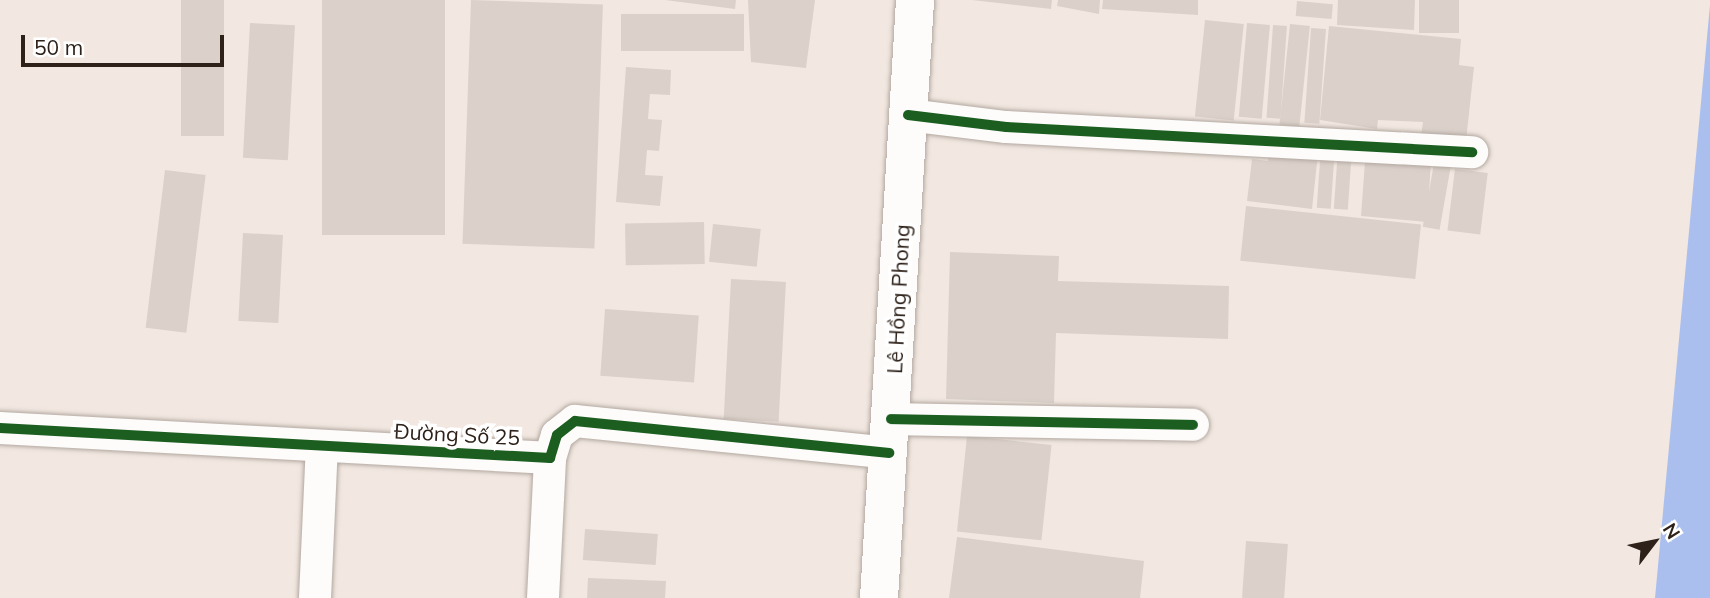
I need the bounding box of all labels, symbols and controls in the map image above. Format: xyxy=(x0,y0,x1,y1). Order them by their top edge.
scale bar xyxy=(24,21,228,65)
text: 50 m xyxy=(34,34,83,60)
street label: Lê Hồng Phong xyxy=(881,224,915,374)
street label: Đường Số 25 xyxy=(393,418,521,450)
north arrow xyxy=(1619,507,1689,577)
text: N xyxy=(1658,518,1686,543)

